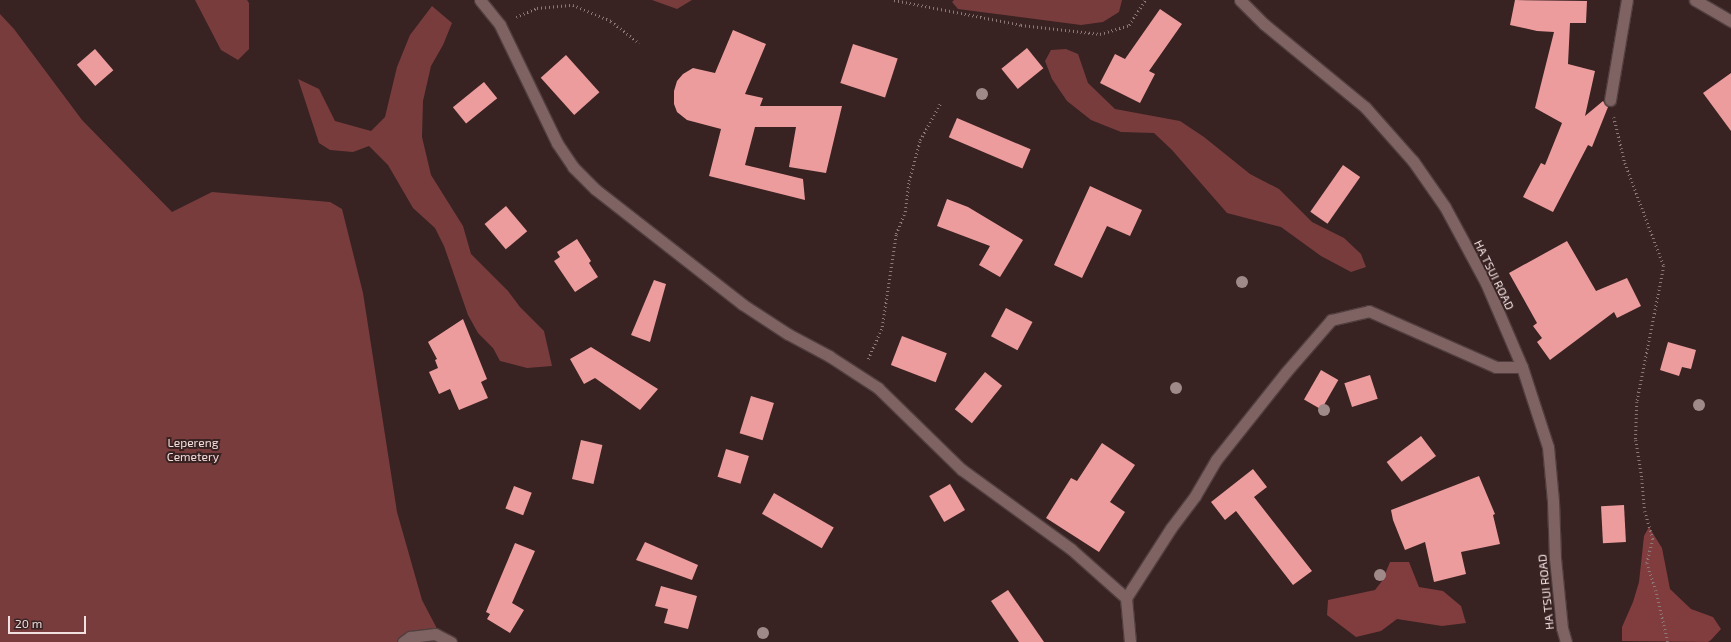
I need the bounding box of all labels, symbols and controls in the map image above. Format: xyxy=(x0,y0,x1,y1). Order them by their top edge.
street label: HA TSUI ROAD xyxy=(1471,237,1517,313)
park label: Lepereng Cemetery xyxy=(167,436,219,464)
street label: HA TSUI ROAD xyxy=(1535,553,1557,631)
scale bar xyxy=(10,608,88,634)
text: 20 m xyxy=(15,616,42,630)

